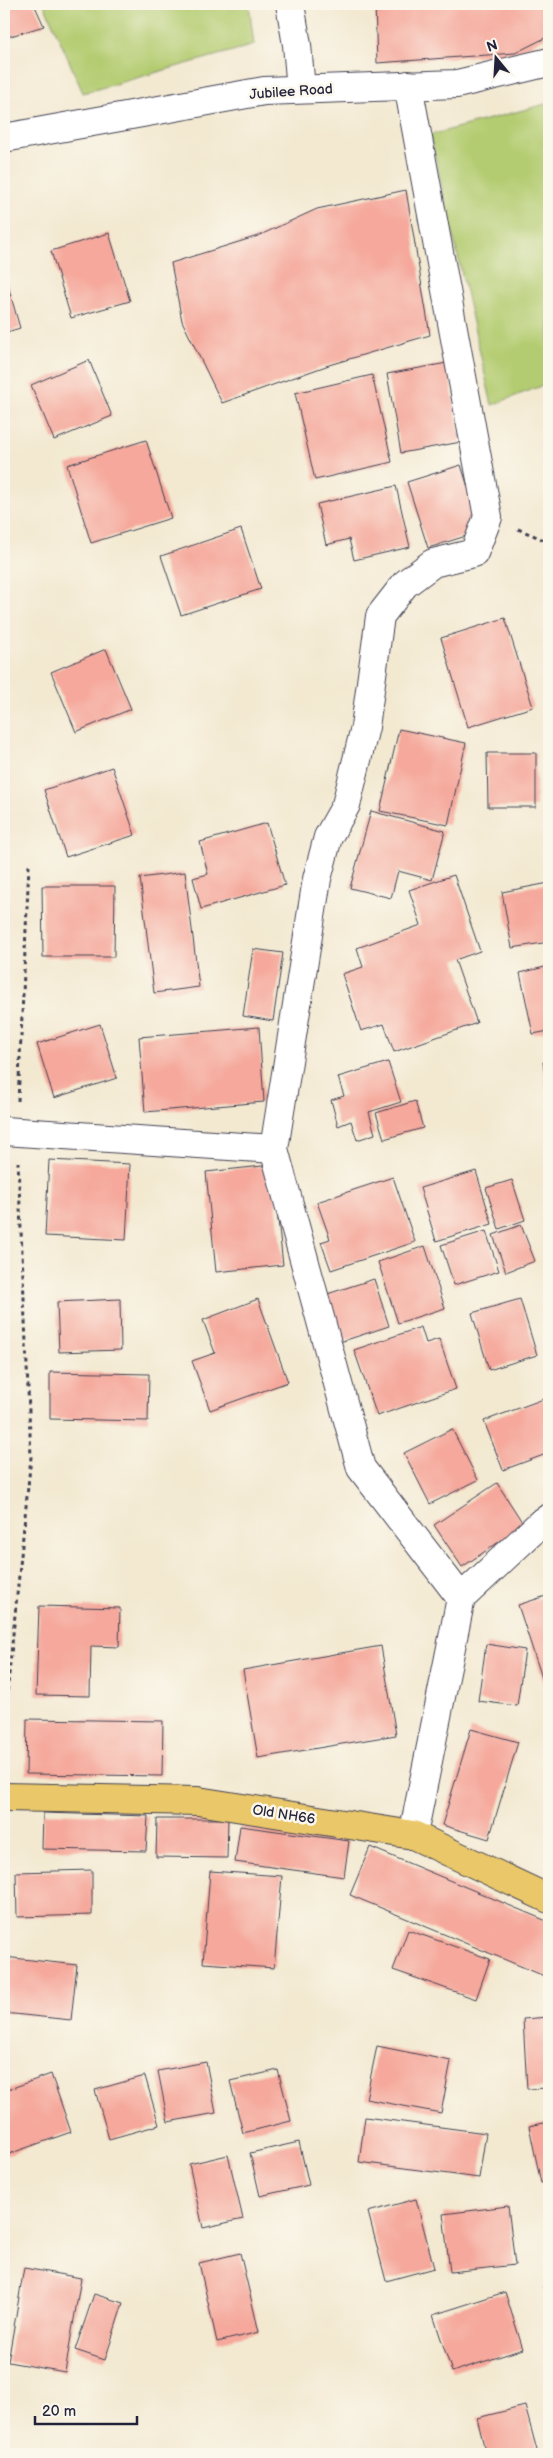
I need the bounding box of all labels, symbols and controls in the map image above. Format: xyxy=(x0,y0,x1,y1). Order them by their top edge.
north arrow xyxy=(470,32,520,82)
text: N xyxy=(485,36,500,56)
street label: Jubilee Road xyxy=(249,80,333,103)
street label: Old NH66 xyxy=(251,1801,317,1828)
scale bar xyxy=(35,2393,138,2425)
text: 20 m xyxy=(42,2402,76,2421)

